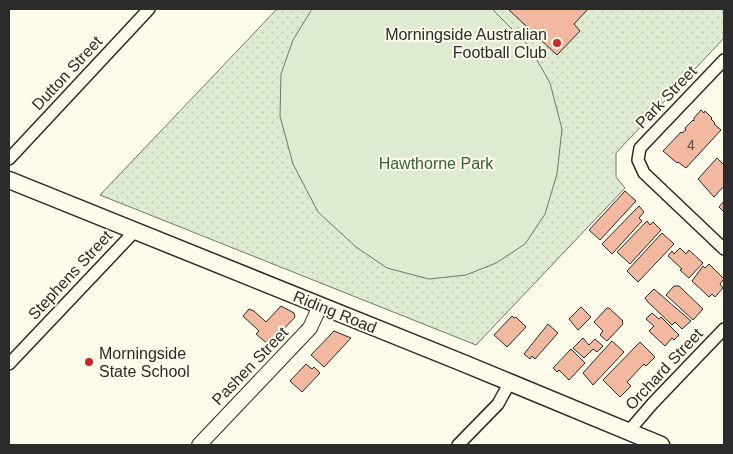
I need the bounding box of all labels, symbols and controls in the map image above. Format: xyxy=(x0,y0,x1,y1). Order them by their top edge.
place label: Morningside Australian Football Club xyxy=(385,26,547,61)
street label: Dutton Street xyxy=(29,32,106,113)
marker: Morningside Australian Football Club xyxy=(551,37,563,49)
street label: Park Street xyxy=(632,62,700,132)
house number: 4 xyxy=(687,137,695,153)
park label: Hawthorne Park xyxy=(379,155,494,172)
street label: Stephens Street xyxy=(25,227,116,323)
street label: Riding Road xyxy=(291,288,379,336)
street label: Pashen Street xyxy=(209,323,292,408)
street label: Orchard Street xyxy=(622,324,706,413)
place label: Morningside State School xyxy=(99,345,190,380)
marker: Morningside State School xyxy=(83,356,95,368)

